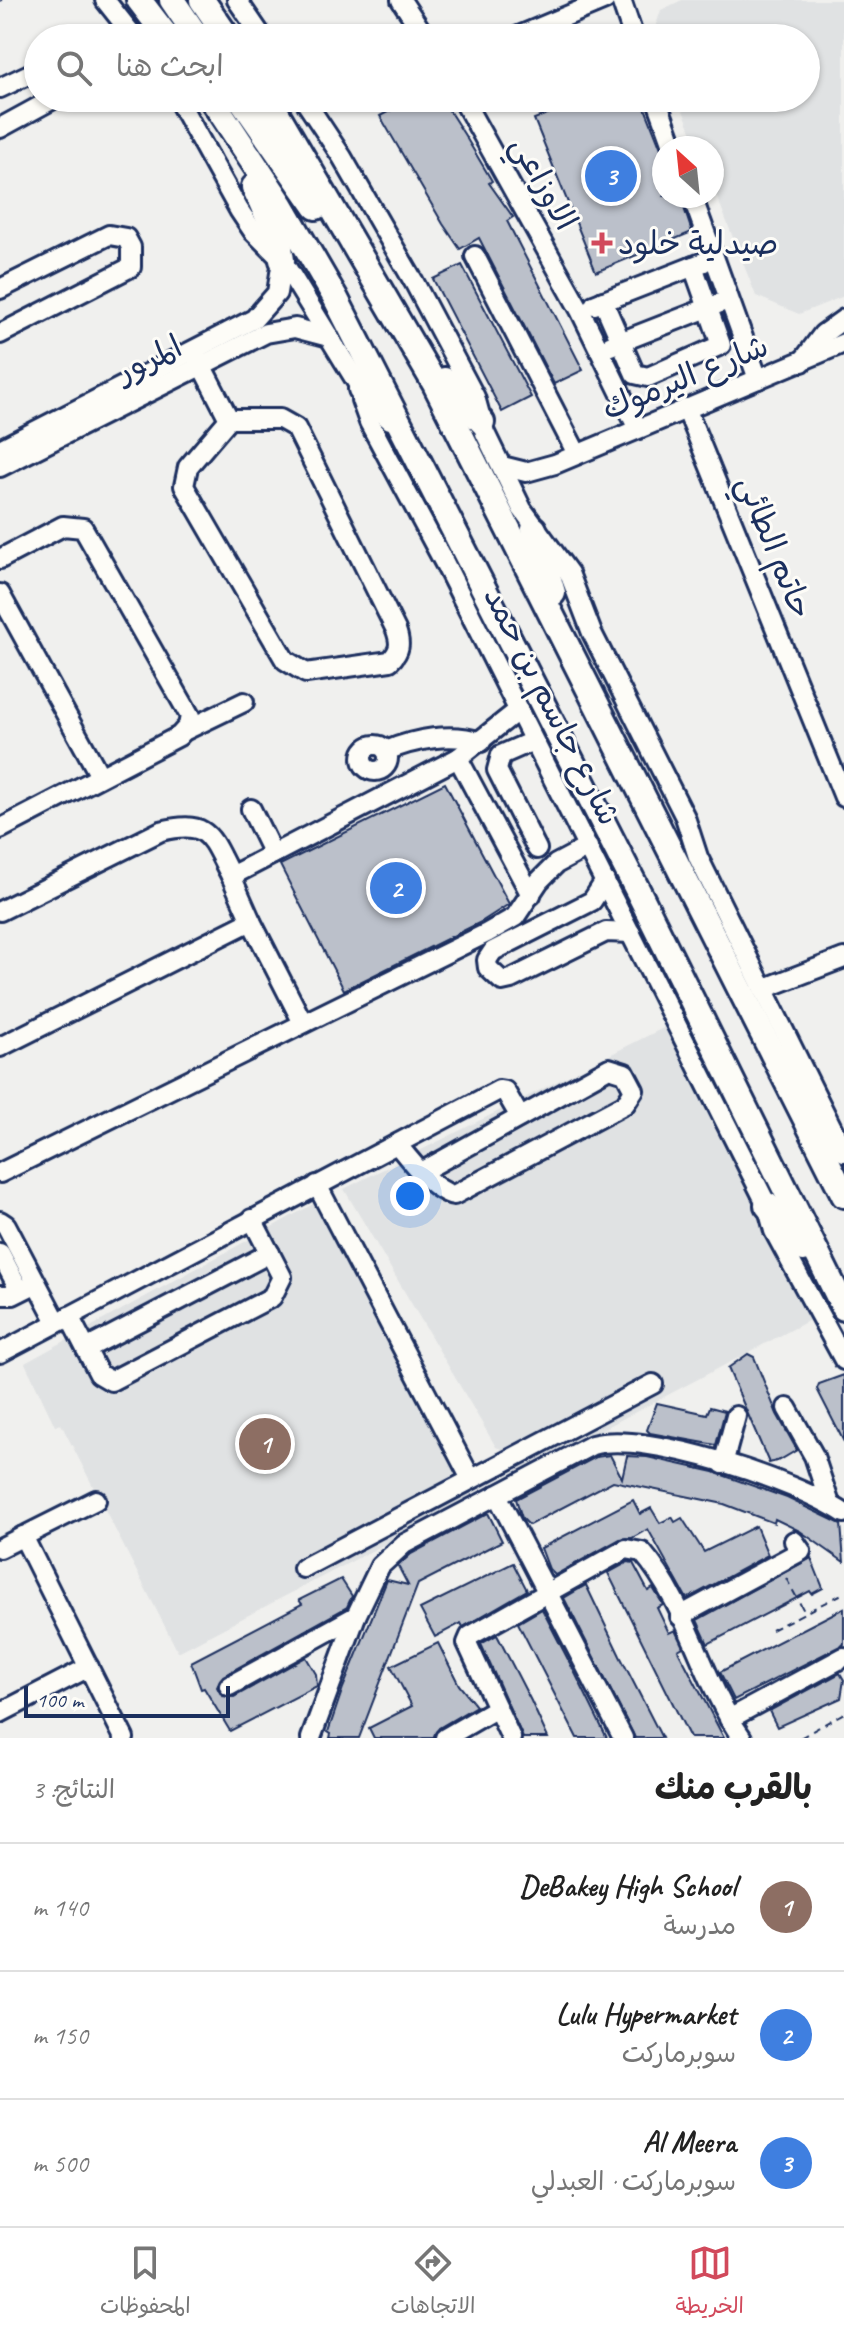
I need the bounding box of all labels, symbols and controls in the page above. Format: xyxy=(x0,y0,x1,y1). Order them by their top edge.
search box xyxy=(24,24,820,112)
icon: search xyxy=(52,46,96,90)
text: ابحث هنا xyxy=(116,47,224,85)
street label: الاوزاعي xyxy=(495,129,587,241)
north arrow xyxy=(652,136,724,208)
pin: 3 xyxy=(585,146,637,206)
place label: صيدلية خلود xyxy=(618,223,778,264)
marker: صيدلية خلود xyxy=(593,234,611,252)
street label: شارع اليرموك xyxy=(596,325,775,431)
street label: المرور xyxy=(107,326,189,394)
street label: حاتم الطائي xyxy=(721,469,822,627)
street label: شارع جاسم بن حمد xyxy=(472,580,630,833)
pin: 2 xyxy=(370,858,422,918)
your location xyxy=(390,1176,430,1216)
pin: 1 xyxy=(239,1414,291,1474)
scale bar xyxy=(24,1682,230,1718)
text: 100 m xyxy=(36,1686,83,1714)
text: بالقرب منك xyxy=(655,1766,812,1809)
text: النتائج: 3 xyxy=(32,1773,115,1806)
text: DeBakey High School xyxy=(519,1867,736,1905)
text: 140 m xyxy=(32,1891,88,1924)
text: 1 xyxy=(780,1891,792,1924)
text: مدرسة xyxy=(664,1909,736,1942)
text: Lulu Hypermarket xyxy=(556,1995,736,2033)
text: 150 m xyxy=(32,2019,88,2052)
text: 2 xyxy=(780,2019,792,2052)
text: سوبرماركت xyxy=(622,2037,736,2070)
text: Al Meera xyxy=(643,2123,736,2161)
text: 500 m xyxy=(32,2147,88,2180)
text: 3 xyxy=(780,2147,792,2180)
text: سوبرماركت · العبدلي xyxy=(531,2165,736,2198)
tab: المحفوظات xyxy=(100,2241,191,2325)
tab: الاتجاهات xyxy=(390,2241,475,2325)
tab: الخريطة xyxy=(675,2241,744,2325)

